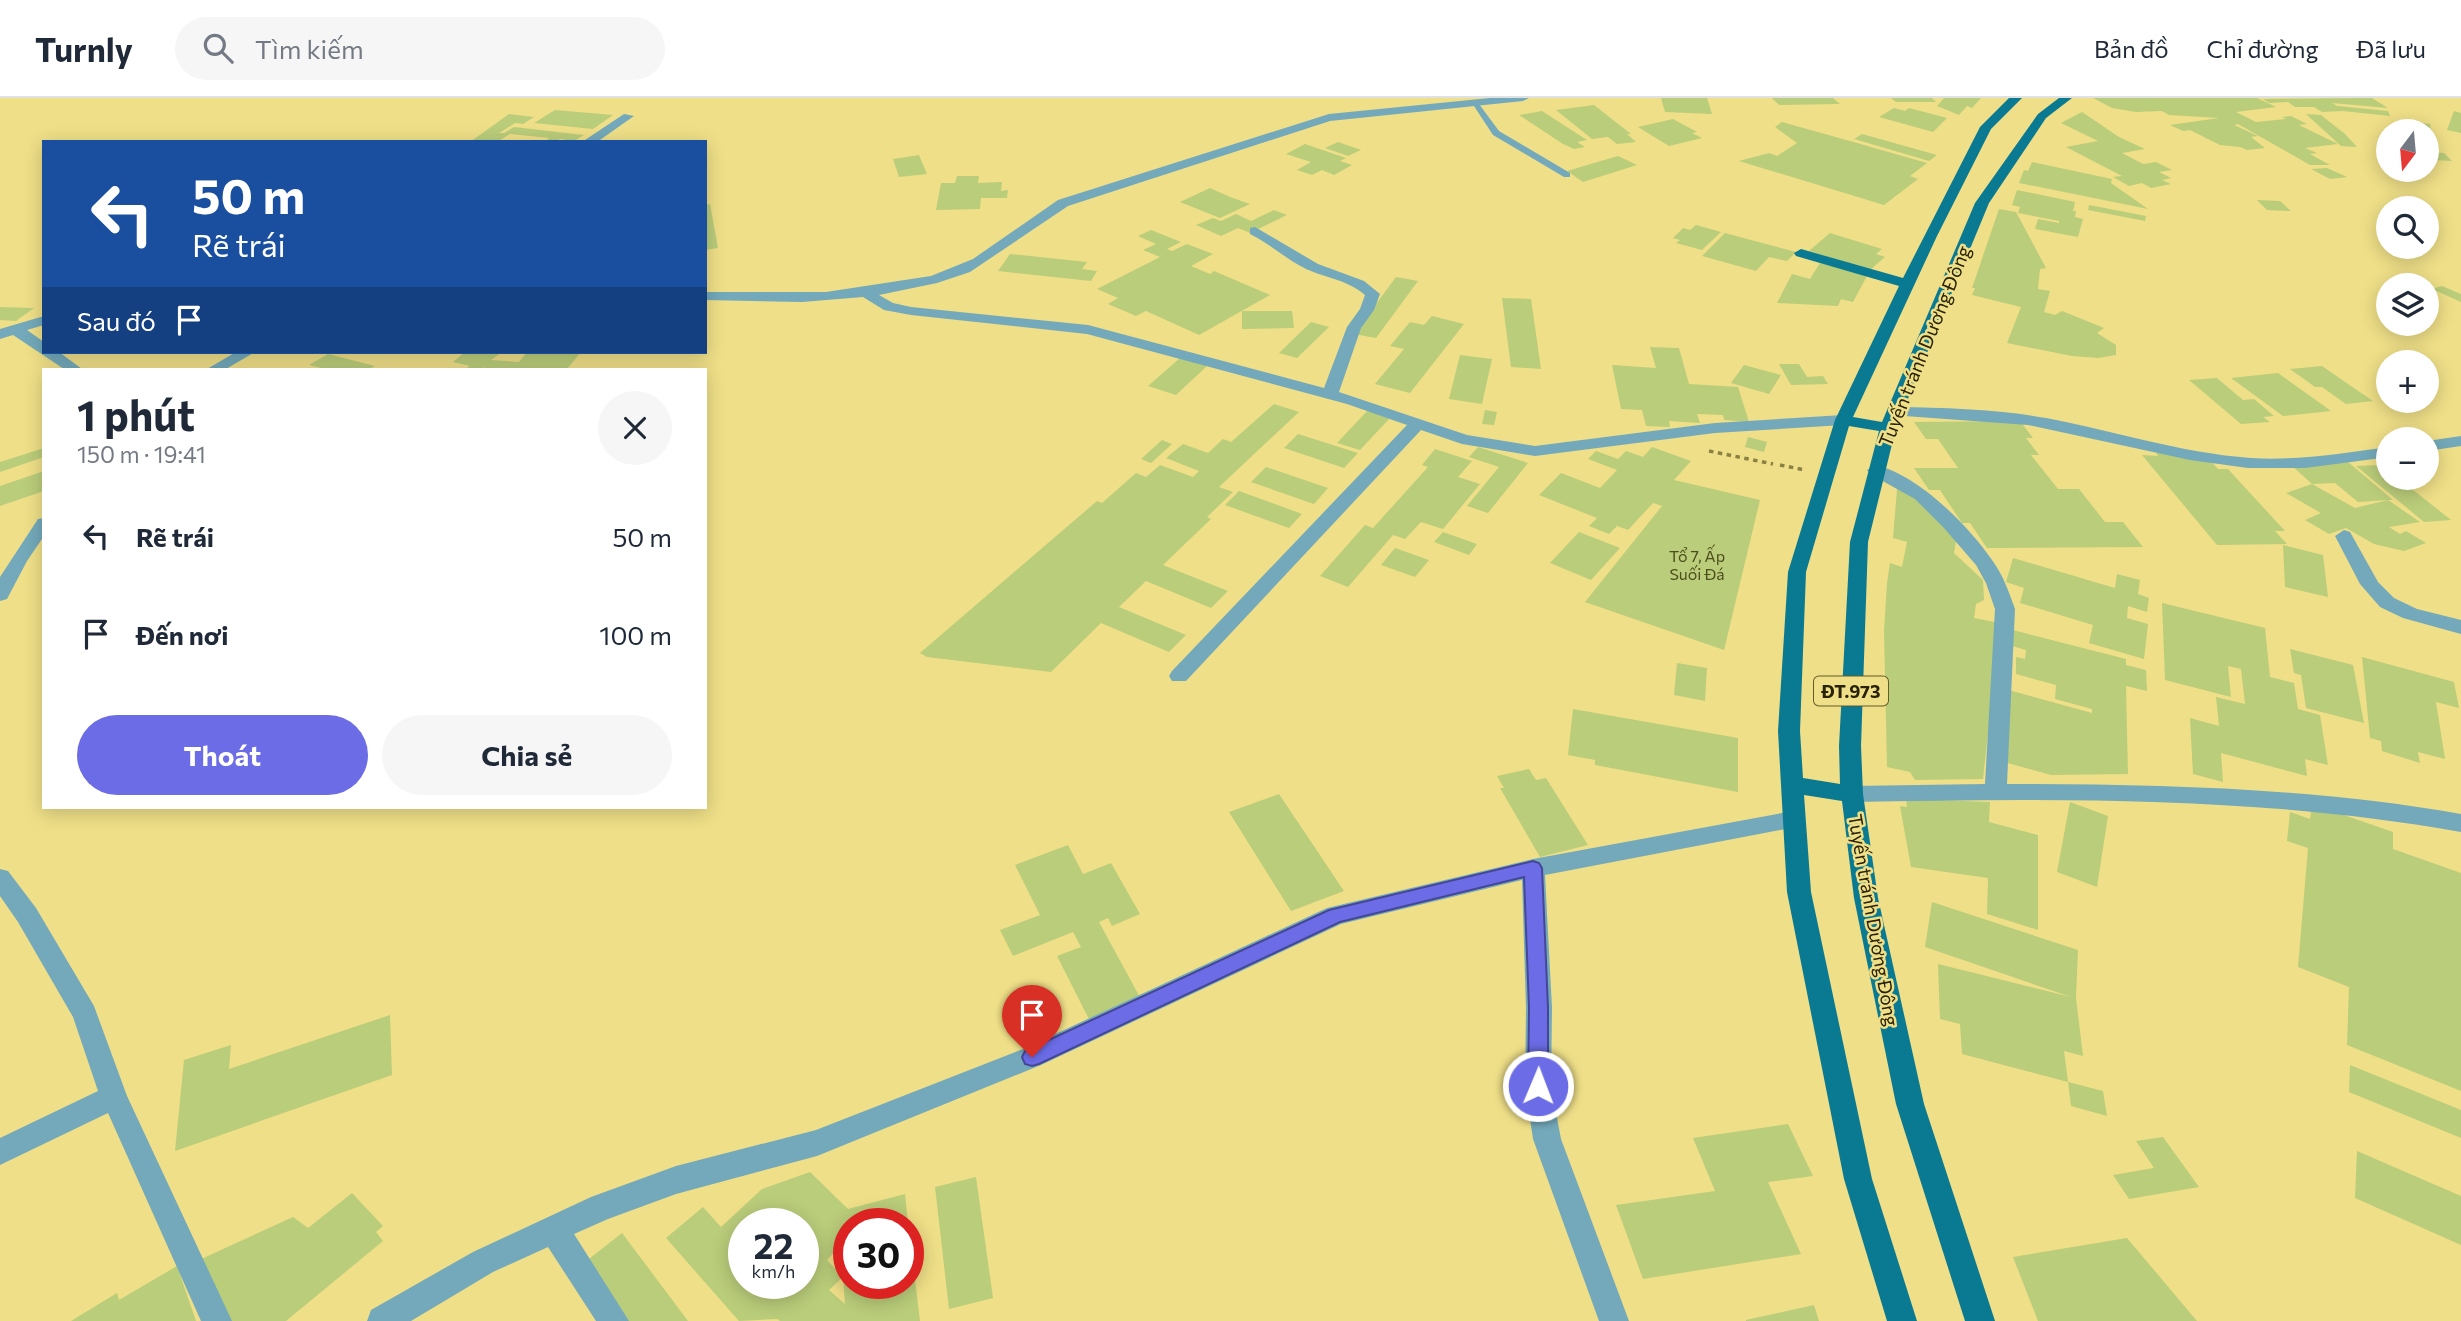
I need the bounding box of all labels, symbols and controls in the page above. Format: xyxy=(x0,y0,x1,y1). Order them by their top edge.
search box xyxy=(175,17,665,80)
text: Turnly xyxy=(35,28,133,69)
icon: search xyxy=(199,29,237,67)
text: Tìm kiếm xyxy=(255,33,364,64)
text: Bản đồ xyxy=(2094,34,2169,63)
text: Chỉ đường xyxy=(2207,34,2318,63)
text: Đã lưu xyxy=(2356,34,2426,63)
north arrow xyxy=(2376,119,2440,182)
map controls xyxy=(2376,119,2439,490)
text: 50 m xyxy=(192,164,305,224)
icon: left xyxy=(77,168,168,259)
button: search xyxy=(2376,196,2439,259)
text: Rẽ trái xyxy=(192,224,286,264)
street label: Tuyến tránh Dương Đông xyxy=(1873,242,1975,450)
button: layers xyxy=(2376,273,2439,336)
icon: arrive xyxy=(170,301,208,339)
text: Sau đó xyxy=(77,305,156,336)
button: + xyxy=(2376,350,2439,413)
text: 1 phút xyxy=(77,388,195,440)
button: close xyxy=(598,391,672,465)
button: − xyxy=(2376,427,2439,490)
text: 150 m · 19:41 xyxy=(77,440,206,468)
icon: left xyxy=(77,517,115,555)
text: Rẽ trái xyxy=(136,521,214,552)
text: 50 m xyxy=(612,521,672,552)
house number: Tổ 7, Ấp Suối Đá xyxy=(1669,544,1725,583)
icon: arrive xyxy=(77,615,115,653)
text: Đến nơi xyxy=(136,619,229,650)
text: 100 m xyxy=(599,619,672,650)
road number: ĐT.973 xyxy=(1814,676,1888,706)
button: Thoát xyxy=(77,715,368,795)
button: Chia sẻ xyxy=(382,715,672,795)
street label: Tuyến tránh Dương Đông xyxy=(1844,812,1904,1028)
pin xyxy=(1002,985,1062,1057)
icon: arrive xyxy=(1013,996,1051,1034)
position arrow xyxy=(1501,1049,1575,1123)
speed limit sign: 30 xyxy=(833,1208,924,1299)
text: 22 xyxy=(754,1223,793,1266)
text: km/h xyxy=(752,1260,795,1282)

